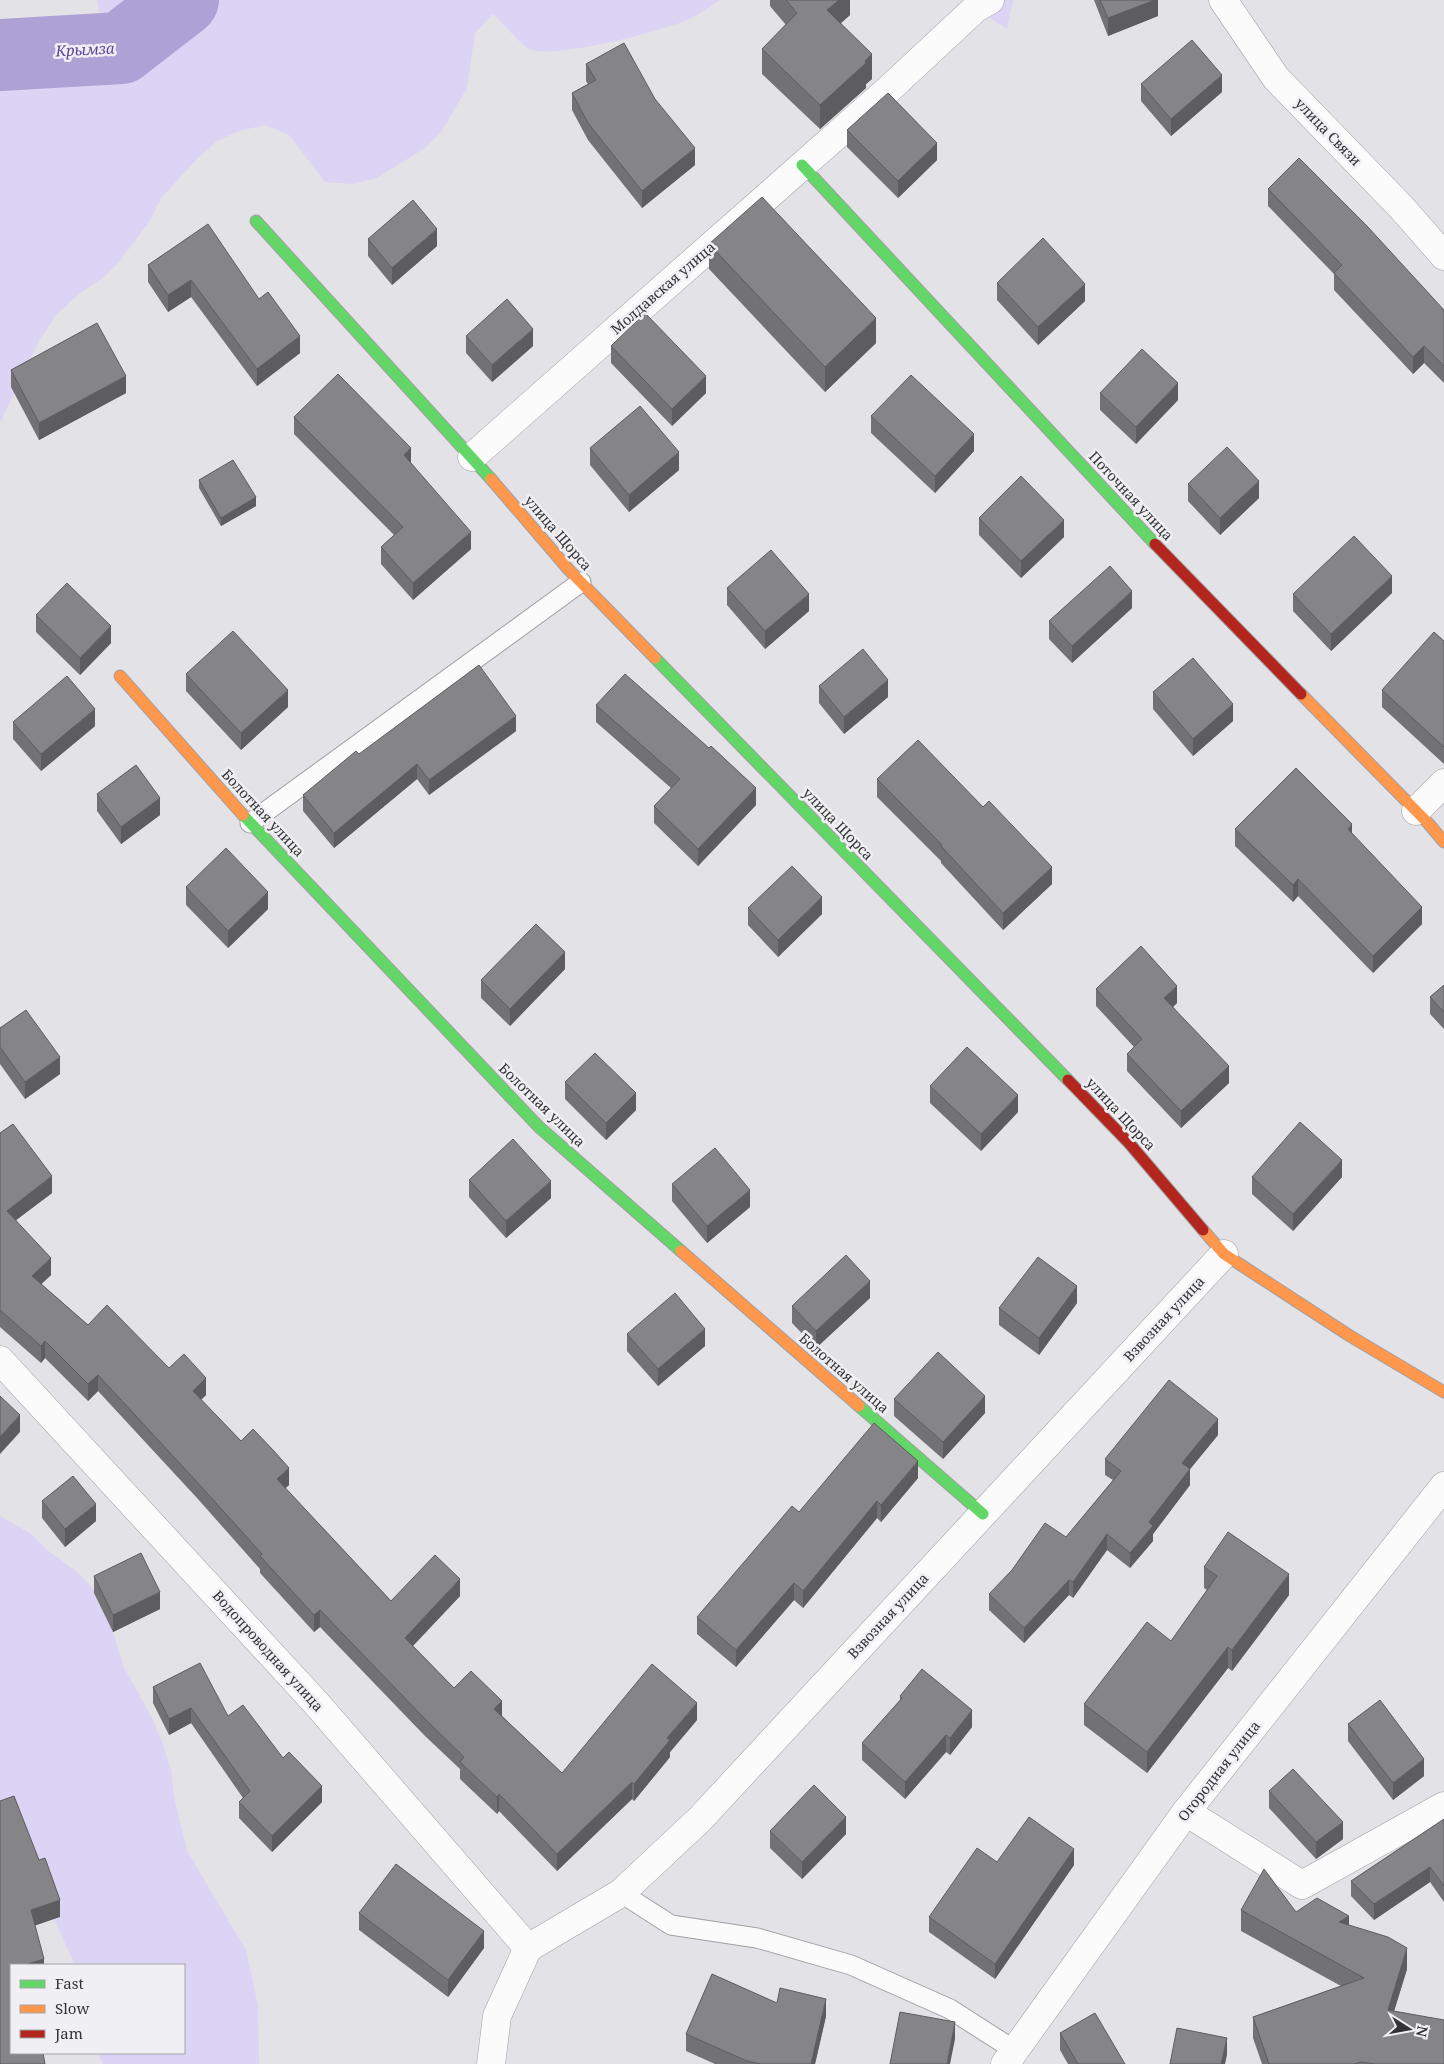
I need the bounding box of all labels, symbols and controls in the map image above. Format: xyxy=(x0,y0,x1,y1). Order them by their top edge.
water label: Крымза xyxy=(54,37,115,61)
street label: улица Связи xyxy=(1291,94,1366,170)
street label: Молдавская улица xyxy=(606,237,719,338)
street label: Поточная улица xyxy=(1085,447,1178,544)
street label: улица Щорса xyxy=(520,491,596,574)
street label: Болотная улица xyxy=(218,765,309,861)
street label: улица Щорса xyxy=(799,783,878,864)
street label: Болотная улица xyxy=(495,1058,590,1151)
street label: улица Щорса xyxy=(1082,1073,1160,1154)
street label: Взвозная улица xyxy=(1119,1272,1208,1366)
street label: Болотная улица xyxy=(795,1328,893,1417)
street label: Взвозная улица xyxy=(843,1569,932,1663)
street label: Водопроводная улица xyxy=(209,1586,328,1715)
street label: Огородная улица xyxy=(1173,1716,1264,1825)
legend xyxy=(10,1964,185,2054)
text: Fast xyxy=(55,1973,84,1993)
text: Slow xyxy=(55,1998,89,2018)
north arrow xyxy=(1384,2004,1434,2054)
text: Jam xyxy=(54,2023,83,2043)
text: N xyxy=(1412,2024,1433,2039)

